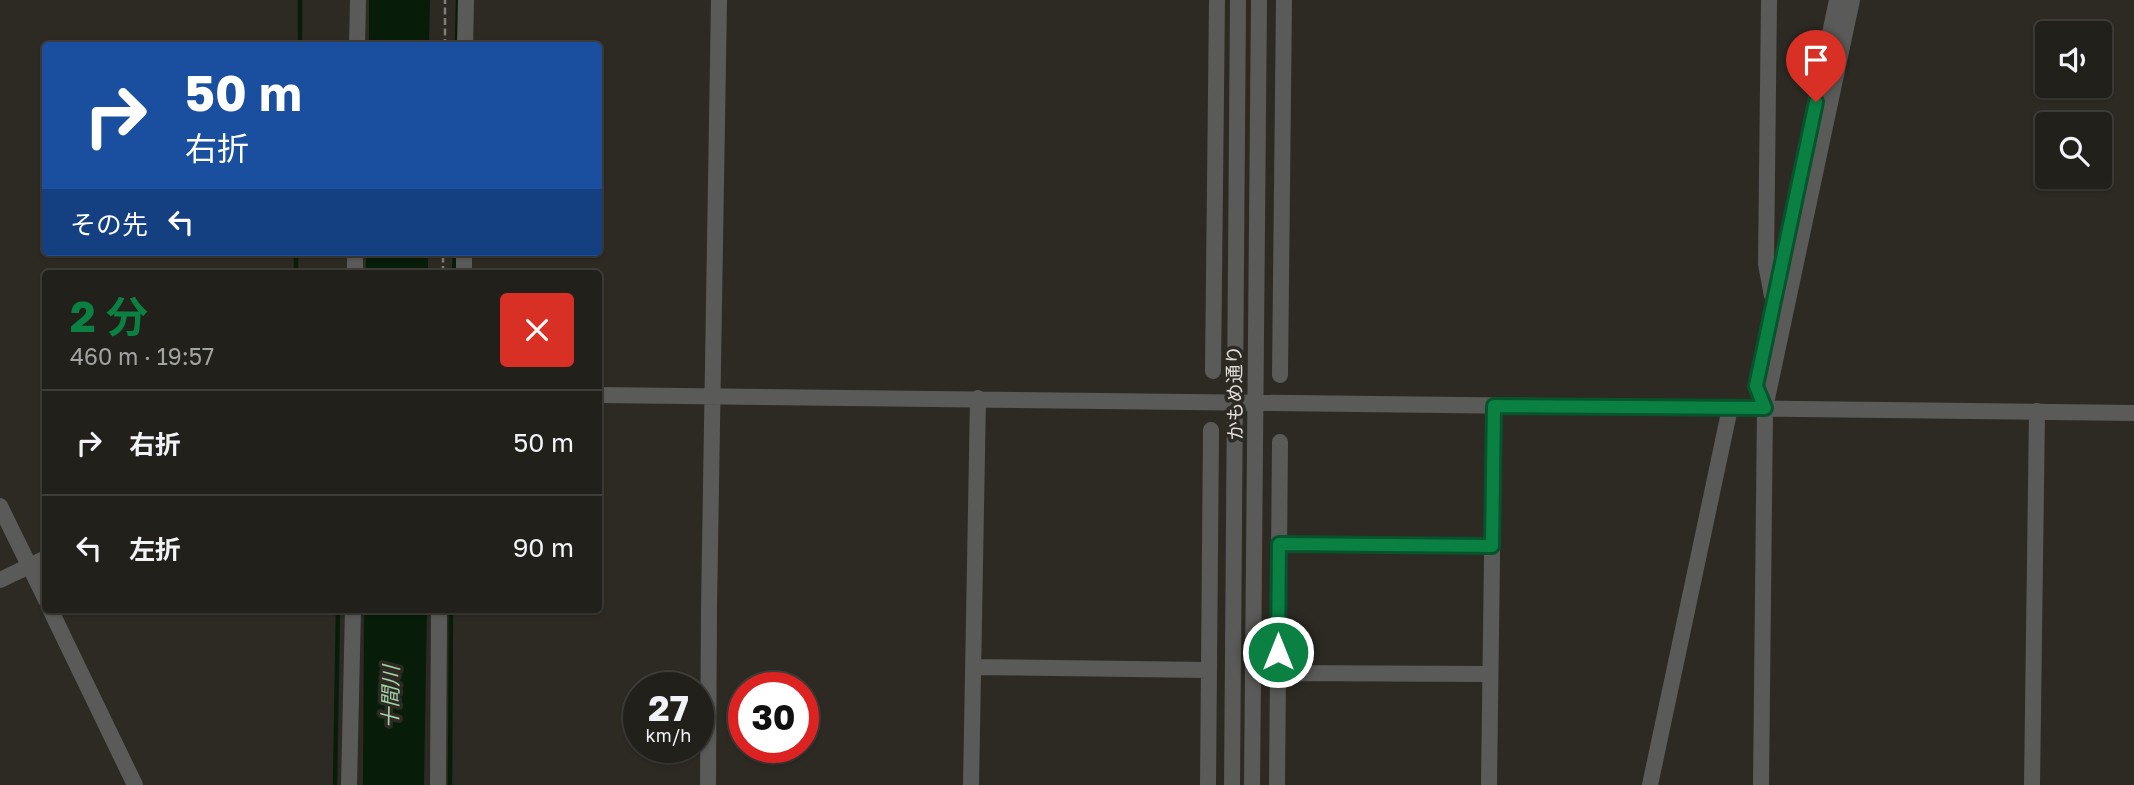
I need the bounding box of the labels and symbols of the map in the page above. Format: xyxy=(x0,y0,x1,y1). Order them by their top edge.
pin xyxy=(1786,30,1846,102)
street label: かもめ通り xyxy=(1222,345,1246,441)
position arrow xyxy=(1241,615,1315,689)
water label: 十間川 xyxy=(376,663,404,729)
speed limit sign: 30 xyxy=(728,672,819,763)

